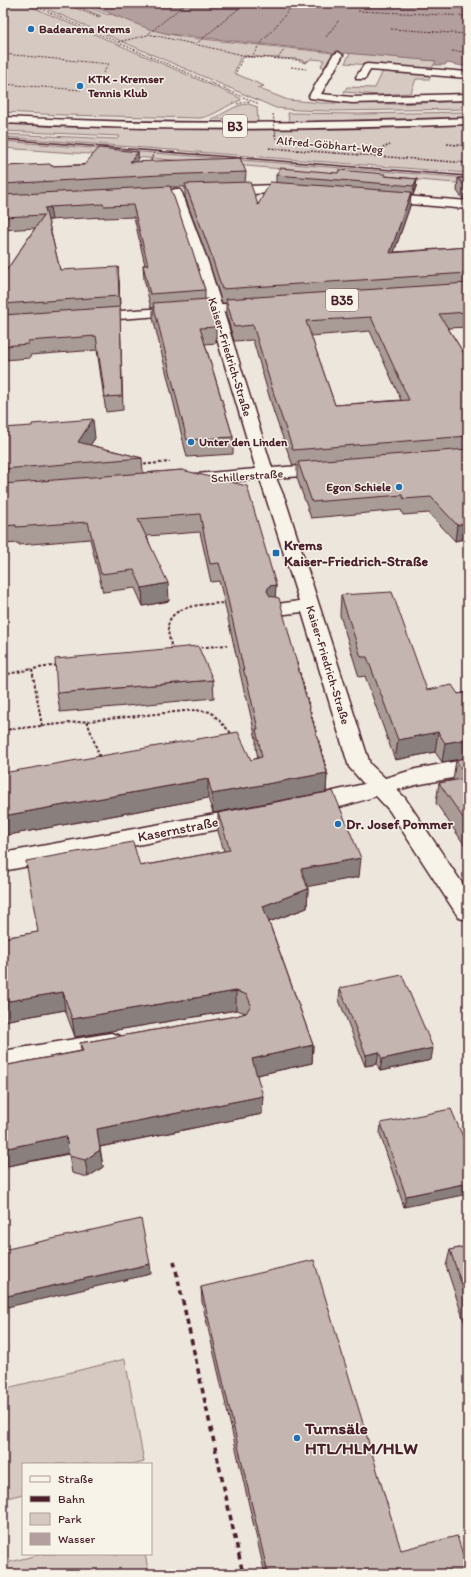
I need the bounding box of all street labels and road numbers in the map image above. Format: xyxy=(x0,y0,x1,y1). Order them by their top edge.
road number: B3 xyxy=(223,115,247,137)
street label: Alfred-Göbhart-Weg xyxy=(276,133,385,157)
road number: B35 xyxy=(326,289,358,311)
street label: Kaiser-Friedrich-Straße xyxy=(205,296,255,418)
street label: Schillerstraße xyxy=(210,466,284,486)
street label: Kaiser-Friedrich-Straße xyxy=(303,604,353,726)
street label: Kasernstraße xyxy=(136,813,220,846)

